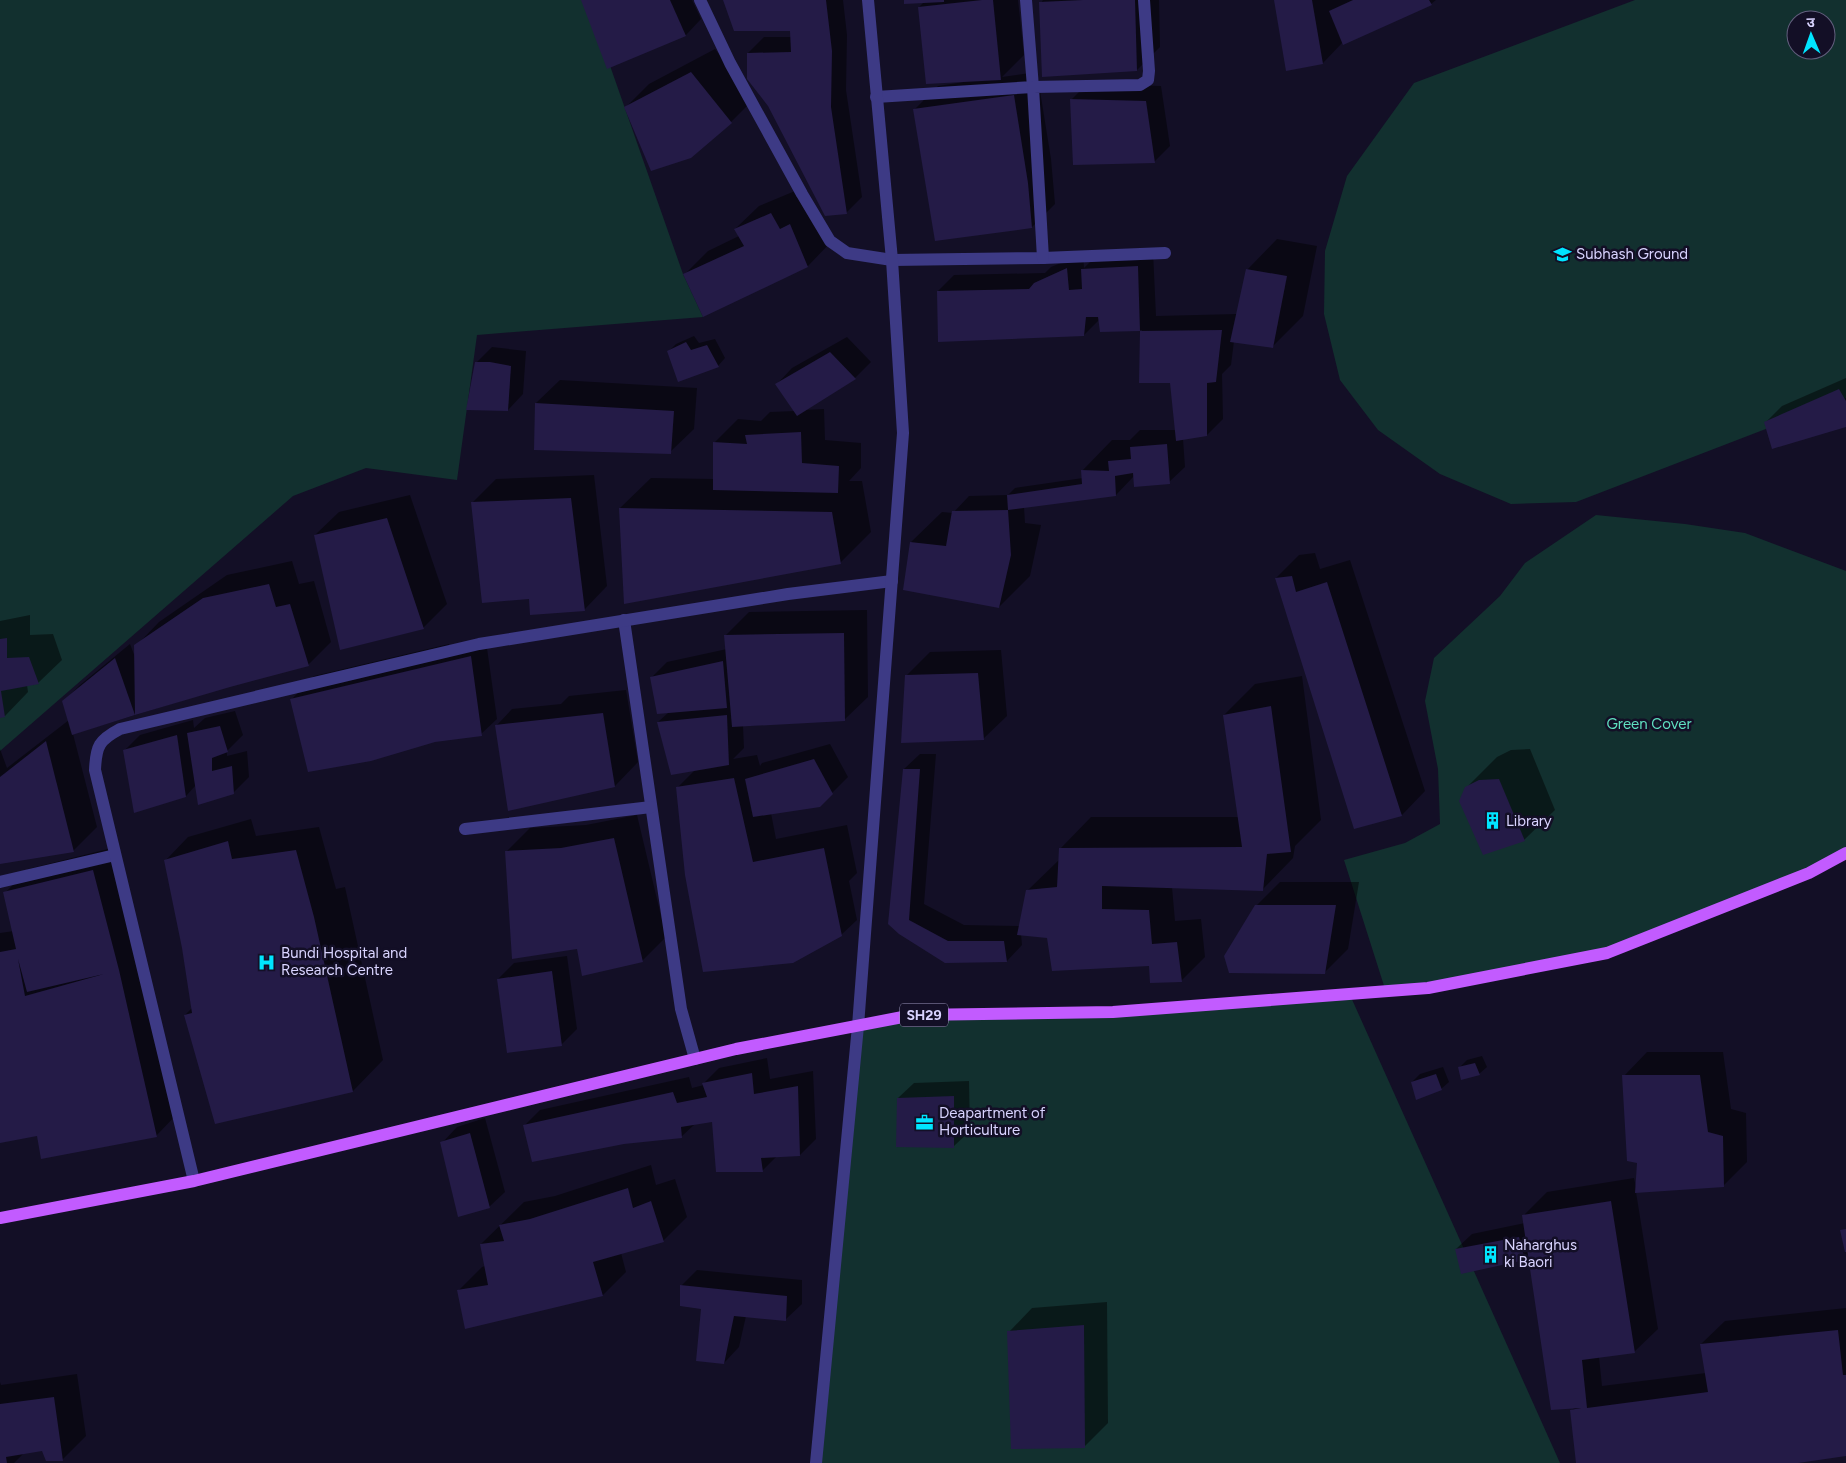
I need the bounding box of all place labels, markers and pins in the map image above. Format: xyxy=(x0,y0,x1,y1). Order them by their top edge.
school or university icon: Subhash Ground xyxy=(1552,244,1572,264)
place label: Subhash Ground xyxy=(1576,245,1688,263)
building icon: Library xyxy=(1482,811,1502,831)
place label: Library xyxy=(1506,812,1552,830)
place label: Bundi Hospital and Research Centre xyxy=(281,944,407,979)
hospital icon: Bundi Hospital and Research Centre xyxy=(257,952,277,972)
place label: Deapartment of Horticulture xyxy=(939,1104,1046,1139)
office icon: Deapartment of Horticulture xyxy=(915,1112,935,1132)
place label: Naharghus ki Baori xyxy=(1504,1236,1577,1271)
building icon: Naharghus ki Baori xyxy=(1480,1244,1500,1264)

